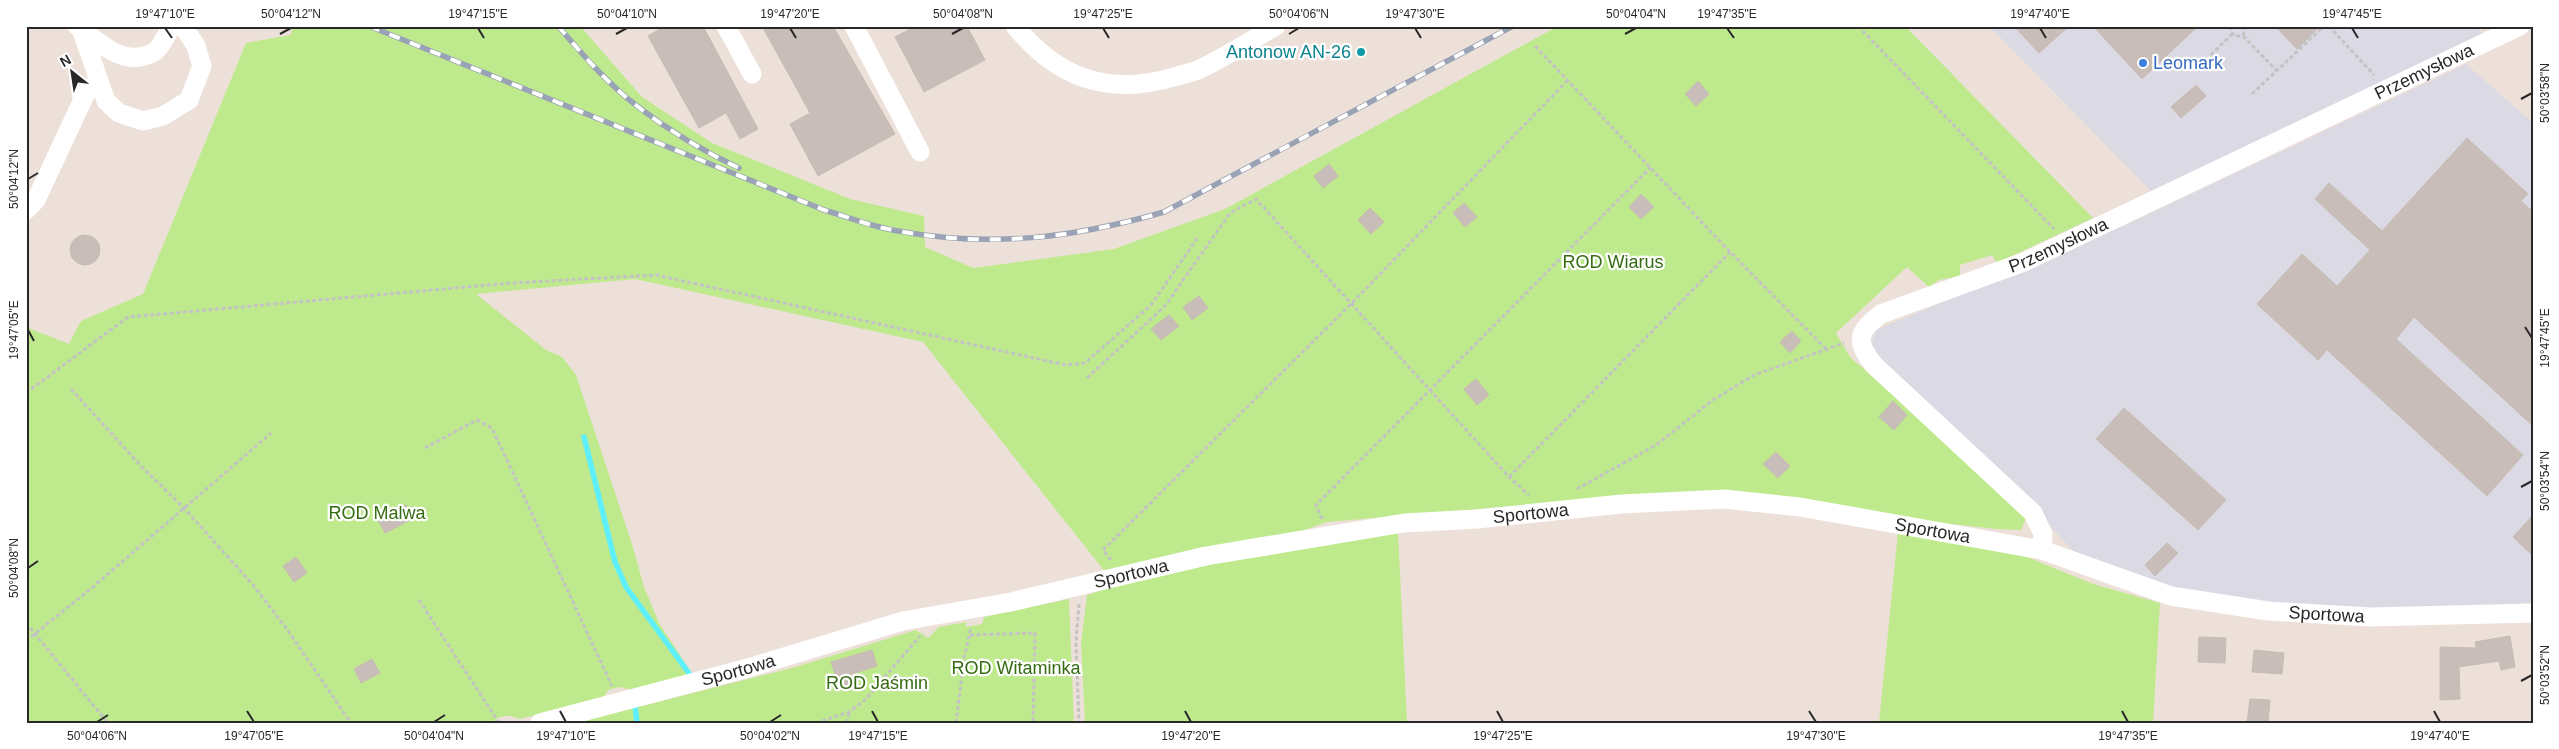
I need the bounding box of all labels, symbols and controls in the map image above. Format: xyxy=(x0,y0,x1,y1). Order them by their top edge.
text: 19°47'10"E xyxy=(135,7,195,21)
text: 50°04'12"N xyxy=(261,7,321,21)
text: 19°47'15"E xyxy=(448,7,508,21)
text: 50°04'10"N xyxy=(597,7,657,21)
text: 19°47'20"E xyxy=(760,7,820,21)
text: 50°04'08"N xyxy=(933,7,993,21)
text: 19°47'25"E xyxy=(1073,7,1133,21)
text: 50°04'06"N xyxy=(1269,7,1329,21)
text: 19°47'30"E xyxy=(1385,7,1445,21)
text: 50°04'04"N xyxy=(1606,7,1666,21)
text: 19°47'35"E xyxy=(1697,7,1757,21)
text: 19°47'40"E xyxy=(2010,7,2070,21)
text: 19°47'45"E xyxy=(2322,7,2382,21)
street label: Przemysłowa xyxy=(2371,39,2478,104)
place label: Antonow AN-26 xyxy=(1226,42,1351,62)
marker: Antonow AN-26 xyxy=(1355,46,1367,58)
north arrow xyxy=(48,48,98,98)
text: N xyxy=(57,51,74,70)
place label: Leomark xyxy=(2153,53,2224,73)
marker: Leomark xyxy=(2137,57,2149,69)
text: 50°03'58"N xyxy=(2538,63,2552,123)
text: 50°04'12"N xyxy=(7,149,21,209)
street label: Przemysłowa xyxy=(2006,213,2112,277)
park label: ROD Wiarus xyxy=(1562,252,1664,272)
text: 19°47'05"E xyxy=(7,300,21,360)
text: 19°47'45"E xyxy=(2538,308,2552,368)
text: 50°03'54"N xyxy=(2538,451,2552,511)
street label: Sportowa xyxy=(1492,499,1571,527)
park label: ROD Malwa xyxy=(328,503,426,523)
street label: Sportowa xyxy=(1893,514,1973,547)
text: 50°04'08"N xyxy=(7,538,21,598)
street label: Sportowa xyxy=(1092,555,1171,592)
street label: Sportowa xyxy=(2288,602,2366,627)
text: 50°03'52"N xyxy=(2538,645,2552,705)
street label: Sportowa xyxy=(699,650,779,690)
park label: ROD Witaminka xyxy=(951,658,1081,678)
park label: ROD Jaśmin xyxy=(826,673,928,693)
text: 50°04'06"N xyxy=(67,729,127,743)
text: 19°47'05"E xyxy=(224,729,284,743)
text: 50°04'04"N xyxy=(404,729,464,743)
text: 19°47'10"E xyxy=(536,729,596,743)
text: 50°04'02"N xyxy=(740,729,800,743)
text: 19°47'15"E xyxy=(848,729,908,743)
text: 19°47'20"E xyxy=(1161,729,1221,743)
text: 19°47'25"E xyxy=(1473,729,1533,743)
text: 19°47'30"E xyxy=(1786,729,1846,743)
text: 19°47'35"E xyxy=(2098,729,2158,743)
text: 19°47'40"E xyxy=(2410,729,2470,743)

